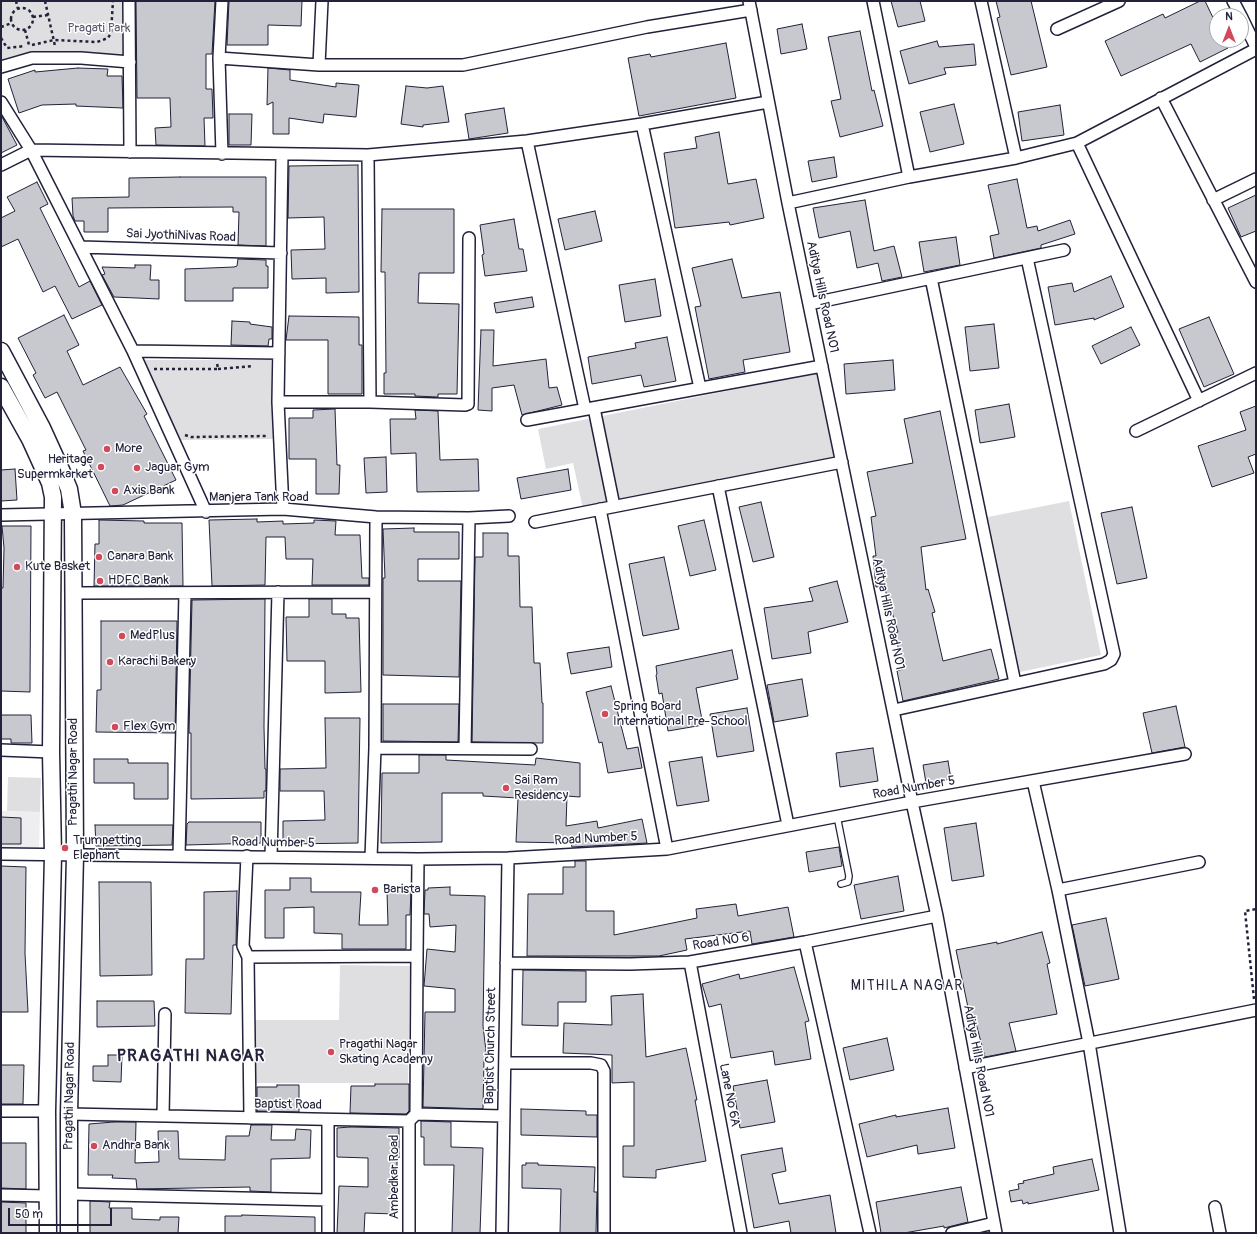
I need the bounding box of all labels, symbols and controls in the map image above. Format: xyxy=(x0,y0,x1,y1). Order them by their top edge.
north arrow xyxy=(1209,8,1249,48)
text: N xyxy=(1225,10,1233,23)
park label: Pragati Park xyxy=(68,21,130,37)
street label: Sai JyothiNivas Road xyxy=(126,226,236,246)
street label: Aditya Hills Road NO1 xyxy=(803,240,841,354)
place label: More xyxy=(115,441,142,457)
marker: More xyxy=(102,444,112,454)
place label: Heritage Supermkarket xyxy=(17,452,93,483)
place label: Jaguar Gym xyxy=(145,460,210,476)
marker: Heritage Supermkarket xyxy=(96,462,106,472)
marker: Jaguar Gym xyxy=(132,463,142,473)
place label: Axis Bank xyxy=(123,483,175,499)
marker: Axis Bank xyxy=(110,486,120,496)
street label: Manjera Tank Road xyxy=(209,490,309,506)
place label: Canara Bank xyxy=(107,549,173,565)
marker: Canara Bank xyxy=(94,552,104,562)
street label: Aditya Hills Road NO1 xyxy=(869,557,907,671)
place label: Kute Basket xyxy=(25,559,90,575)
marker: Kute Basket xyxy=(12,562,22,572)
place label: HDFC Bank xyxy=(108,573,169,589)
marker: HDFC Bank xyxy=(95,576,105,586)
place label: MedPlus xyxy=(130,628,175,644)
marker: MedPlus xyxy=(117,631,127,641)
place label: Karachi Bakery xyxy=(118,654,196,670)
marker: Karachi Bakery xyxy=(105,657,115,667)
place label: Spring Board International Pre-School xyxy=(613,699,747,730)
marker: Spring Board International Pre-School xyxy=(600,709,610,719)
street label: Pragathi Nagar Road xyxy=(66,718,82,826)
place label: Flex Gym xyxy=(123,719,175,735)
marker: Flex Gym xyxy=(110,722,120,732)
place label: Sai Ram Residency xyxy=(514,773,568,804)
street label: Road Number 5 xyxy=(872,773,956,803)
marker: Sai Ram Residency xyxy=(501,783,511,793)
street label: Road Number 5 xyxy=(554,829,638,849)
place label: Trumpetting Elephant xyxy=(73,833,141,864)
street label: Road Number 5 xyxy=(231,834,315,852)
marker: Trumpetting Elephant xyxy=(60,843,70,853)
place label: Barista xyxy=(383,882,420,898)
marker: Barista xyxy=(370,885,380,895)
street label: Road NO 6 xyxy=(692,930,750,954)
district label: MITHILA NAGAR xyxy=(851,978,963,994)
street label: Baptist Church Street xyxy=(482,987,500,1105)
street label: Aditya Hills Road NO1 xyxy=(959,1004,997,1118)
place label: Pragathi Nagar Skating Academy xyxy=(339,1037,433,1068)
street label: Pragathi Nagar Road xyxy=(61,1042,79,1150)
district label: PRAGATHI NAGAR xyxy=(117,1047,265,1067)
marker: Pragathi Nagar Skating Academy xyxy=(326,1047,336,1057)
street label: Lane No 6A xyxy=(715,1062,743,1128)
street label: Baptist Road xyxy=(254,1097,322,1113)
street label: Ambedkar Road xyxy=(387,1135,403,1219)
place label: Andhra Bank xyxy=(102,1138,170,1154)
marker: Andhra Bank xyxy=(89,1141,99,1151)
scale bar xyxy=(10,1200,114,1226)
text: 50 m xyxy=(15,1207,43,1222)

